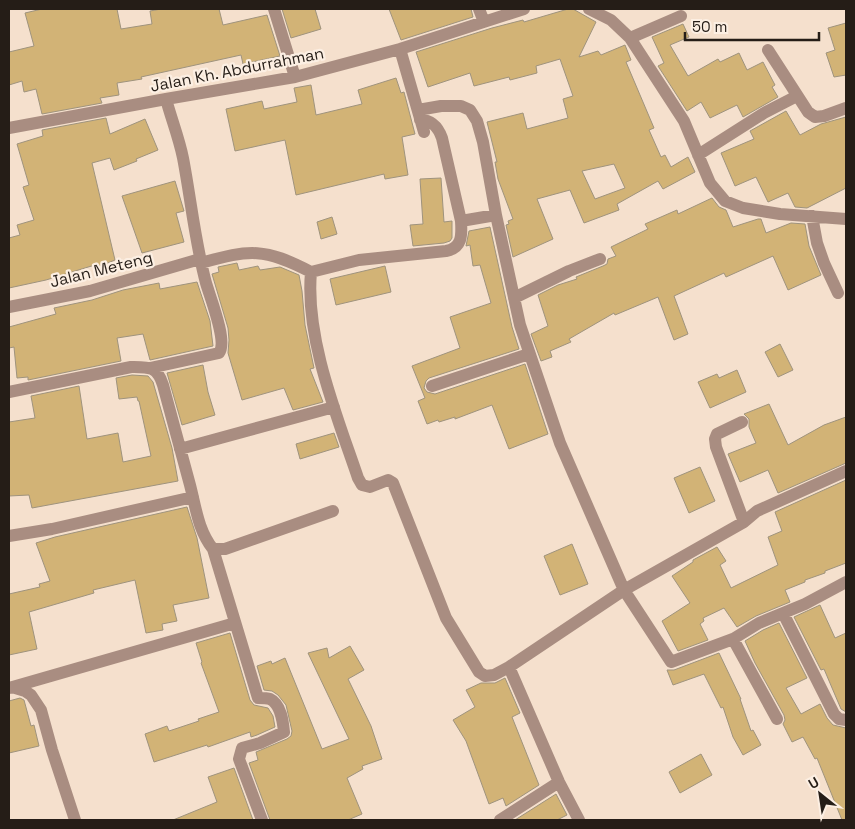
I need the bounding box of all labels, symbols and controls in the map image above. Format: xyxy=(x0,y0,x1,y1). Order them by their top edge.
scale bar xyxy=(685,10,819,42)
text: 50 m xyxy=(692,17,727,36)
street label: Jalan Kh. Abdurrahman xyxy=(149,42,326,97)
street label: Jalan Meteng xyxy=(48,247,155,292)
north arrow xyxy=(795,769,845,819)
text: U xyxy=(805,773,822,793)

